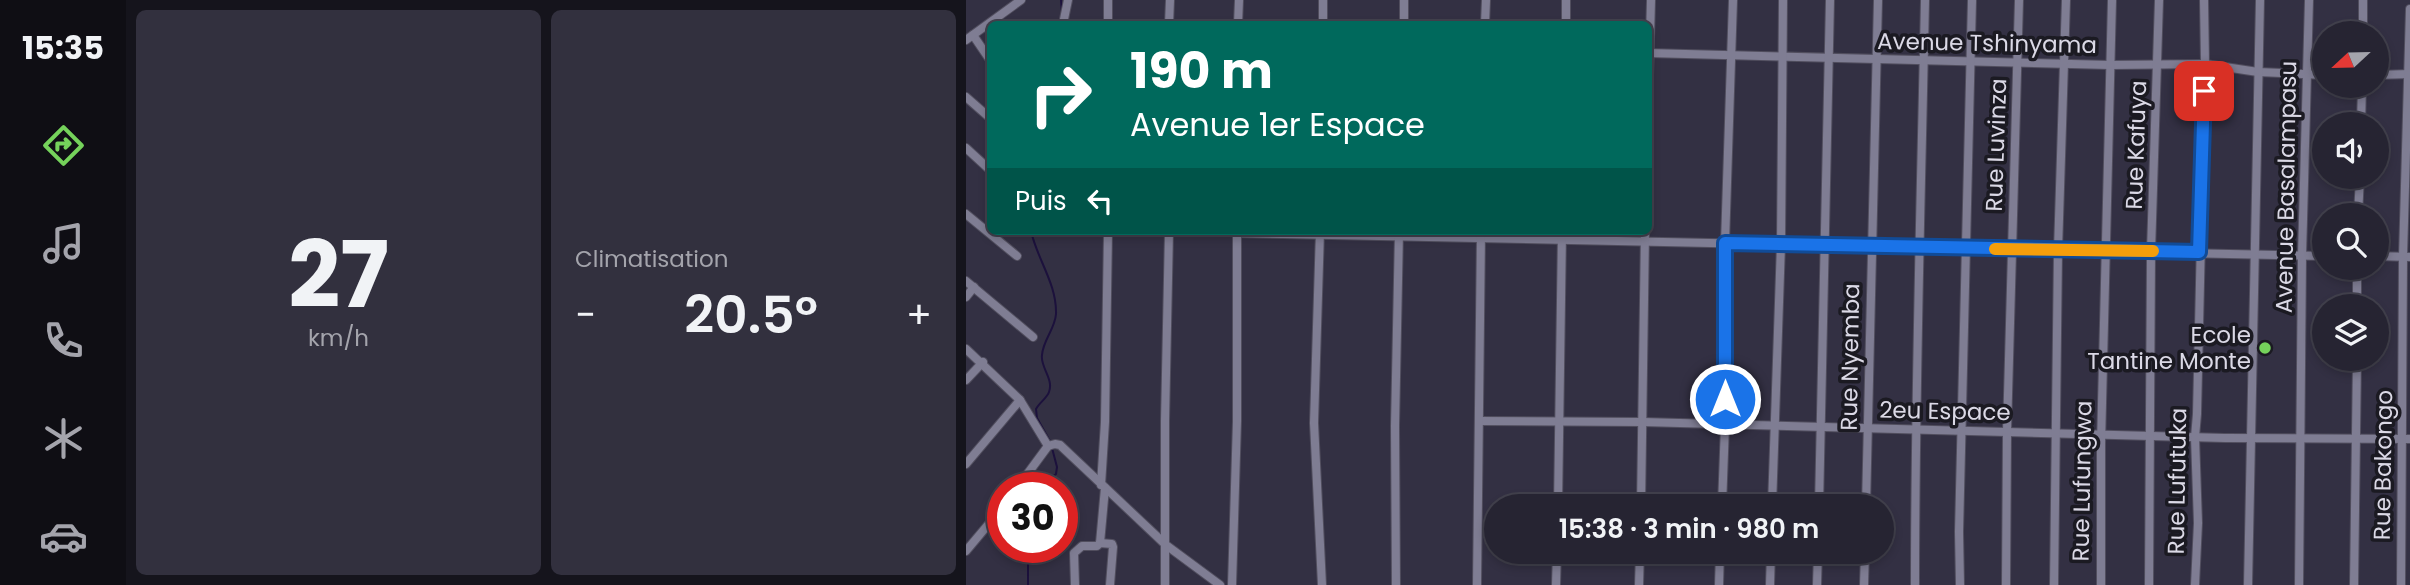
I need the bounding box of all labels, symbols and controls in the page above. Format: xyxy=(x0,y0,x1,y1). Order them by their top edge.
north arrow xyxy=(2312,21,2389,98)
map controls xyxy=(2312,21,2389,371)
text: 15:35 xyxy=(22,25,104,70)
street label: Avenue Tshinyama xyxy=(1877,25,2097,61)
text: 190 m xyxy=(1130,37,1273,105)
icon: right xyxy=(1015,49,1106,140)
pin xyxy=(2174,61,2234,121)
street label: Avenue Basalampasu xyxy=(2268,61,2304,313)
icon: arrive xyxy=(2185,72,2223,110)
street label: Rue Luvinza xyxy=(1978,78,2014,212)
street label: Rue Kafuya xyxy=(2118,80,2154,210)
text: Avenue 1er Espace xyxy=(1130,102,1425,147)
button: sound xyxy=(2312,112,2389,189)
icon: directions xyxy=(39,121,88,170)
icon: left xyxy=(1081,182,1119,220)
text: Puis xyxy=(1015,183,1067,219)
button: search xyxy=(2312,203,2389,280)
text: 27 xyxy=(288,211,389,339)
icon: music xyxy=(39,219,88,268)
text: Climatisation xyxy=(575,243,728,275)
text: 20.5° xyxy=(684,278,818,351)
street label: Rue Nyemba xyxy=(1833,283,1867,431)
text: − xyxy=(575,288,596,341)
text: + xyxy=(906,288,932,341)
button: layers xyxy=(2312,294,2389,371)
icon: phone xyxy=(39,316,88,365)
place label: Ecole Tantine Monte xyxy=(2087,319,2251,377)
text: km/h xyxy=(308,322,369,354)
marker: Ecole Tantine Monte xyxy=(2257,340,2273,356)
position arrow xyxy=(1688,362,1762,436)
street label: Rue Bakongo xyxy=(2366,390,2400,540)
street label: 2eu Espace xyxy=(1879,394,2011,428)
street label: Rue Lufungwa xyxy=(2065,400,2099,562)
street label: Rue Lufutuka xyxy=(2160,407,2194,555)
icon: climate xyxy=(39,414,88,463)
speed limit sign: 30 xyxy=(987,472,1078,563)
text: 15:38 · 3 min · 980 m xyxy=(1559,511,1819,547)
icon: car xyxy=(39,512,88,561)

